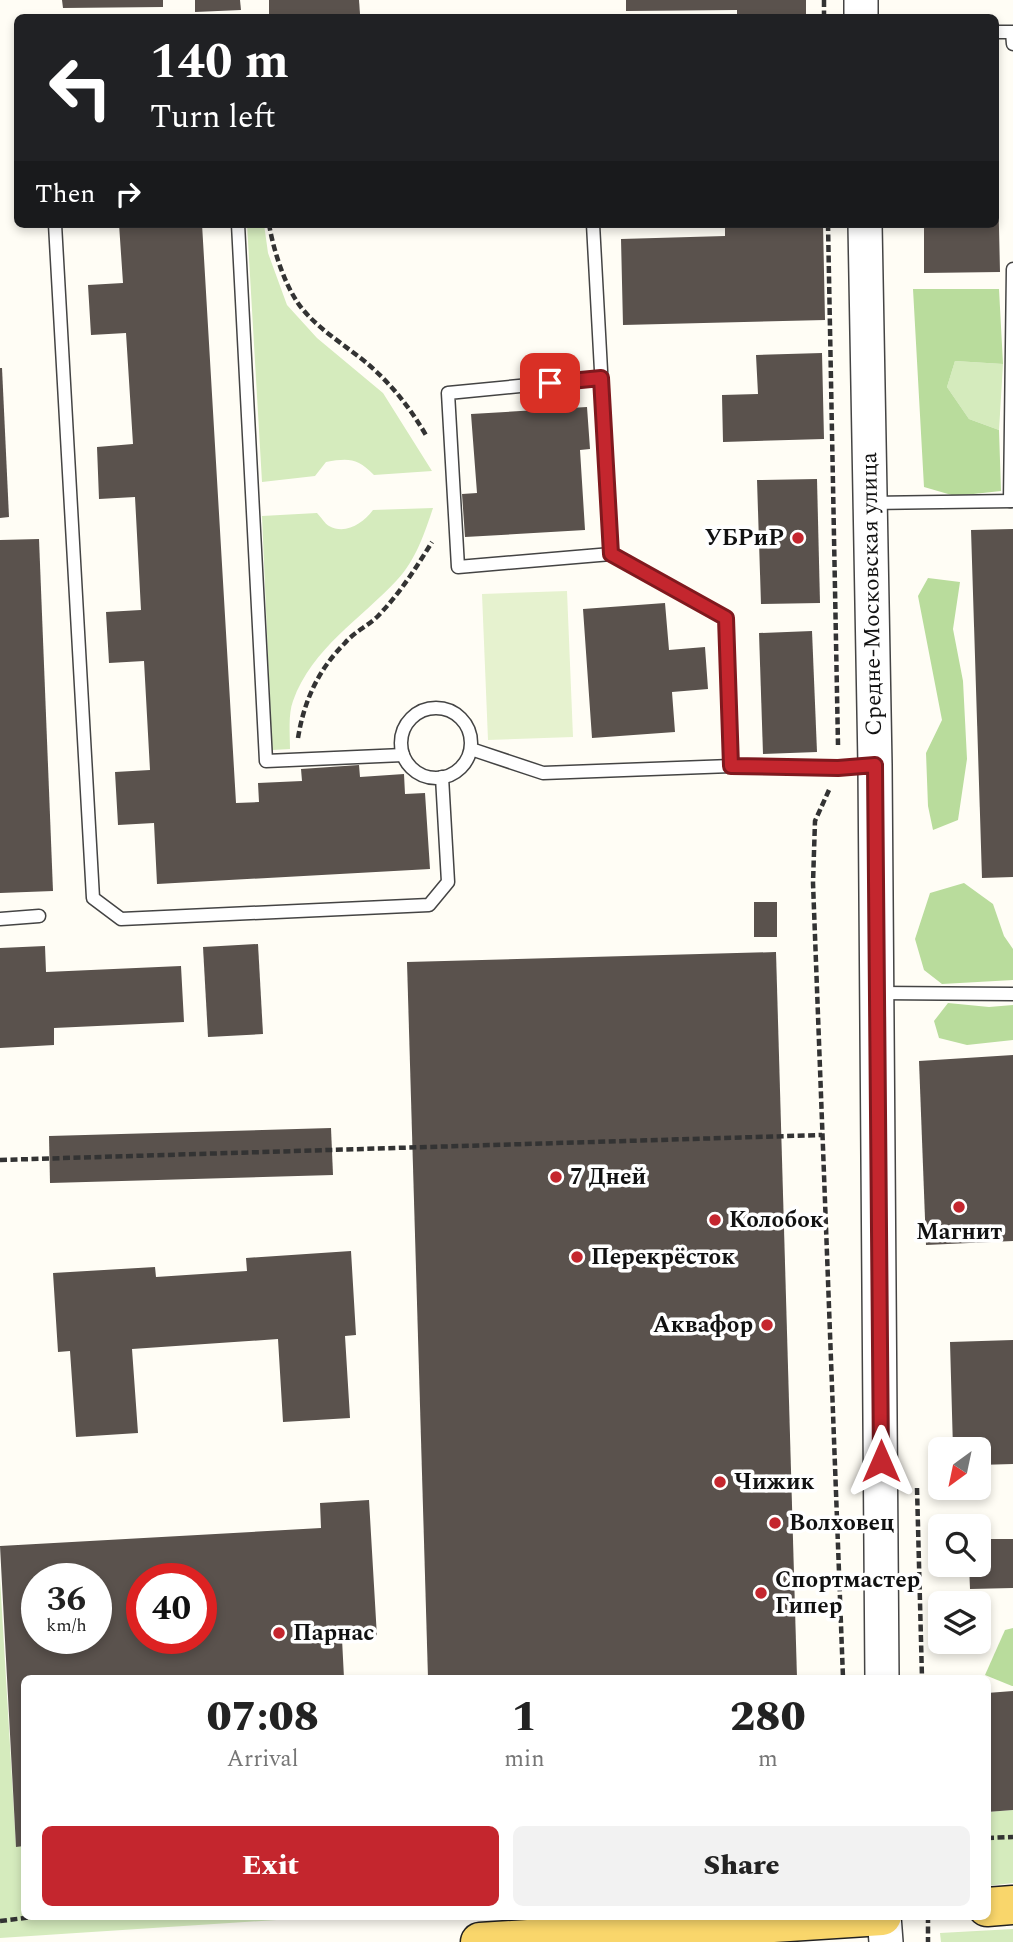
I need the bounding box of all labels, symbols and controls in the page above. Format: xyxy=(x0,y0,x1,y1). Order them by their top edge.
text: 140 m xyxy=(150,25,289,100)
icon: left xyxy=(35,42,126,133)
text: Turn left xyxy=(150,93,276,142)
text: Then xyxy=(35,174,95,214)
icon: right xyxy=(109,175,147,213)
pin xyxy=(520,353,580,413)
icon: arrive xyxy=(531,364,569,402)
street label: Средне-Московская улица xyxy=(852,452,892,736)
place label: УБРиР xyxy=(705,521,784,556)
marker: УБРиР xyxy=(790,530,806,546)
place label: 7 Дней xyxy=(570,1160,646,1195)
marker: 7 Дней xyxy=(548,1169,564,1185)
marker: Магнит xyxy=(951,1199,967,1215)
place label: Колобок xyxy=(729,1203,824,1238)
marker: Колобок xyxy=(707,1212,723,1228)
place label: Магнит xyxy=(916,1215,1002,1250)
place label: Перекрёсток xyxy=(591,1240,735,1275)
marker: Перекрёсток xyxy=(569,1249,585,1265)
place label: Аквафор xyxy=(653,1308,753,1343)
marker: Аквафор xyxy=(759,1317,775,1333)
position arrow xyxy=(844,1424,918,1498)
north arrow xyxy=(928,1437,990,1500)
map controls xyxy=(928,1437,991,1654)
place label: Чижик xyxy=(734,1465,815,1500)
marker: Чижик xyxy=(712,1474,728,1490)
place label: Волховец xyxy=(789,1506,894,1541)
button: search xyxy=(928,1514,991,1577)
marker: Волховец xyxy=(767,1515,783,1531)
speed limit sign: 40 xyxy=(126,1563,217,1654)
place label: Спортмастер Гипер xyxy=(775,1563,920,1624)
text: 36 xyxy=(47,1573,86,1626)
marker: Спортмастер Гипер xyxy=(753,1585,769,1601)
button: layers xyxy=(928,1591,991,1654)
text: km/h xyxy=(46,1612,87,1639)
place label: Парнас xyxy=(293,1616,374,1651)
marker: Парнас xyxy=(271,1625,287,1641)
text: 07:08 xyxy=(206,1686,319,1749)
text: 1 xyxy=(512,1686,537,1749)
text: 280 xyxy=(730,1686,806,1749)
text: Arrival xyxy=(227,1742,299,1777)
text: min xyxy=(504,1742,545,1777)
text: m xyxy=(758,1742,778,1777)
button: Exit xyxy=(42,1826,499,1906)
button: Share xyxy=(513,1826,970,1906)

